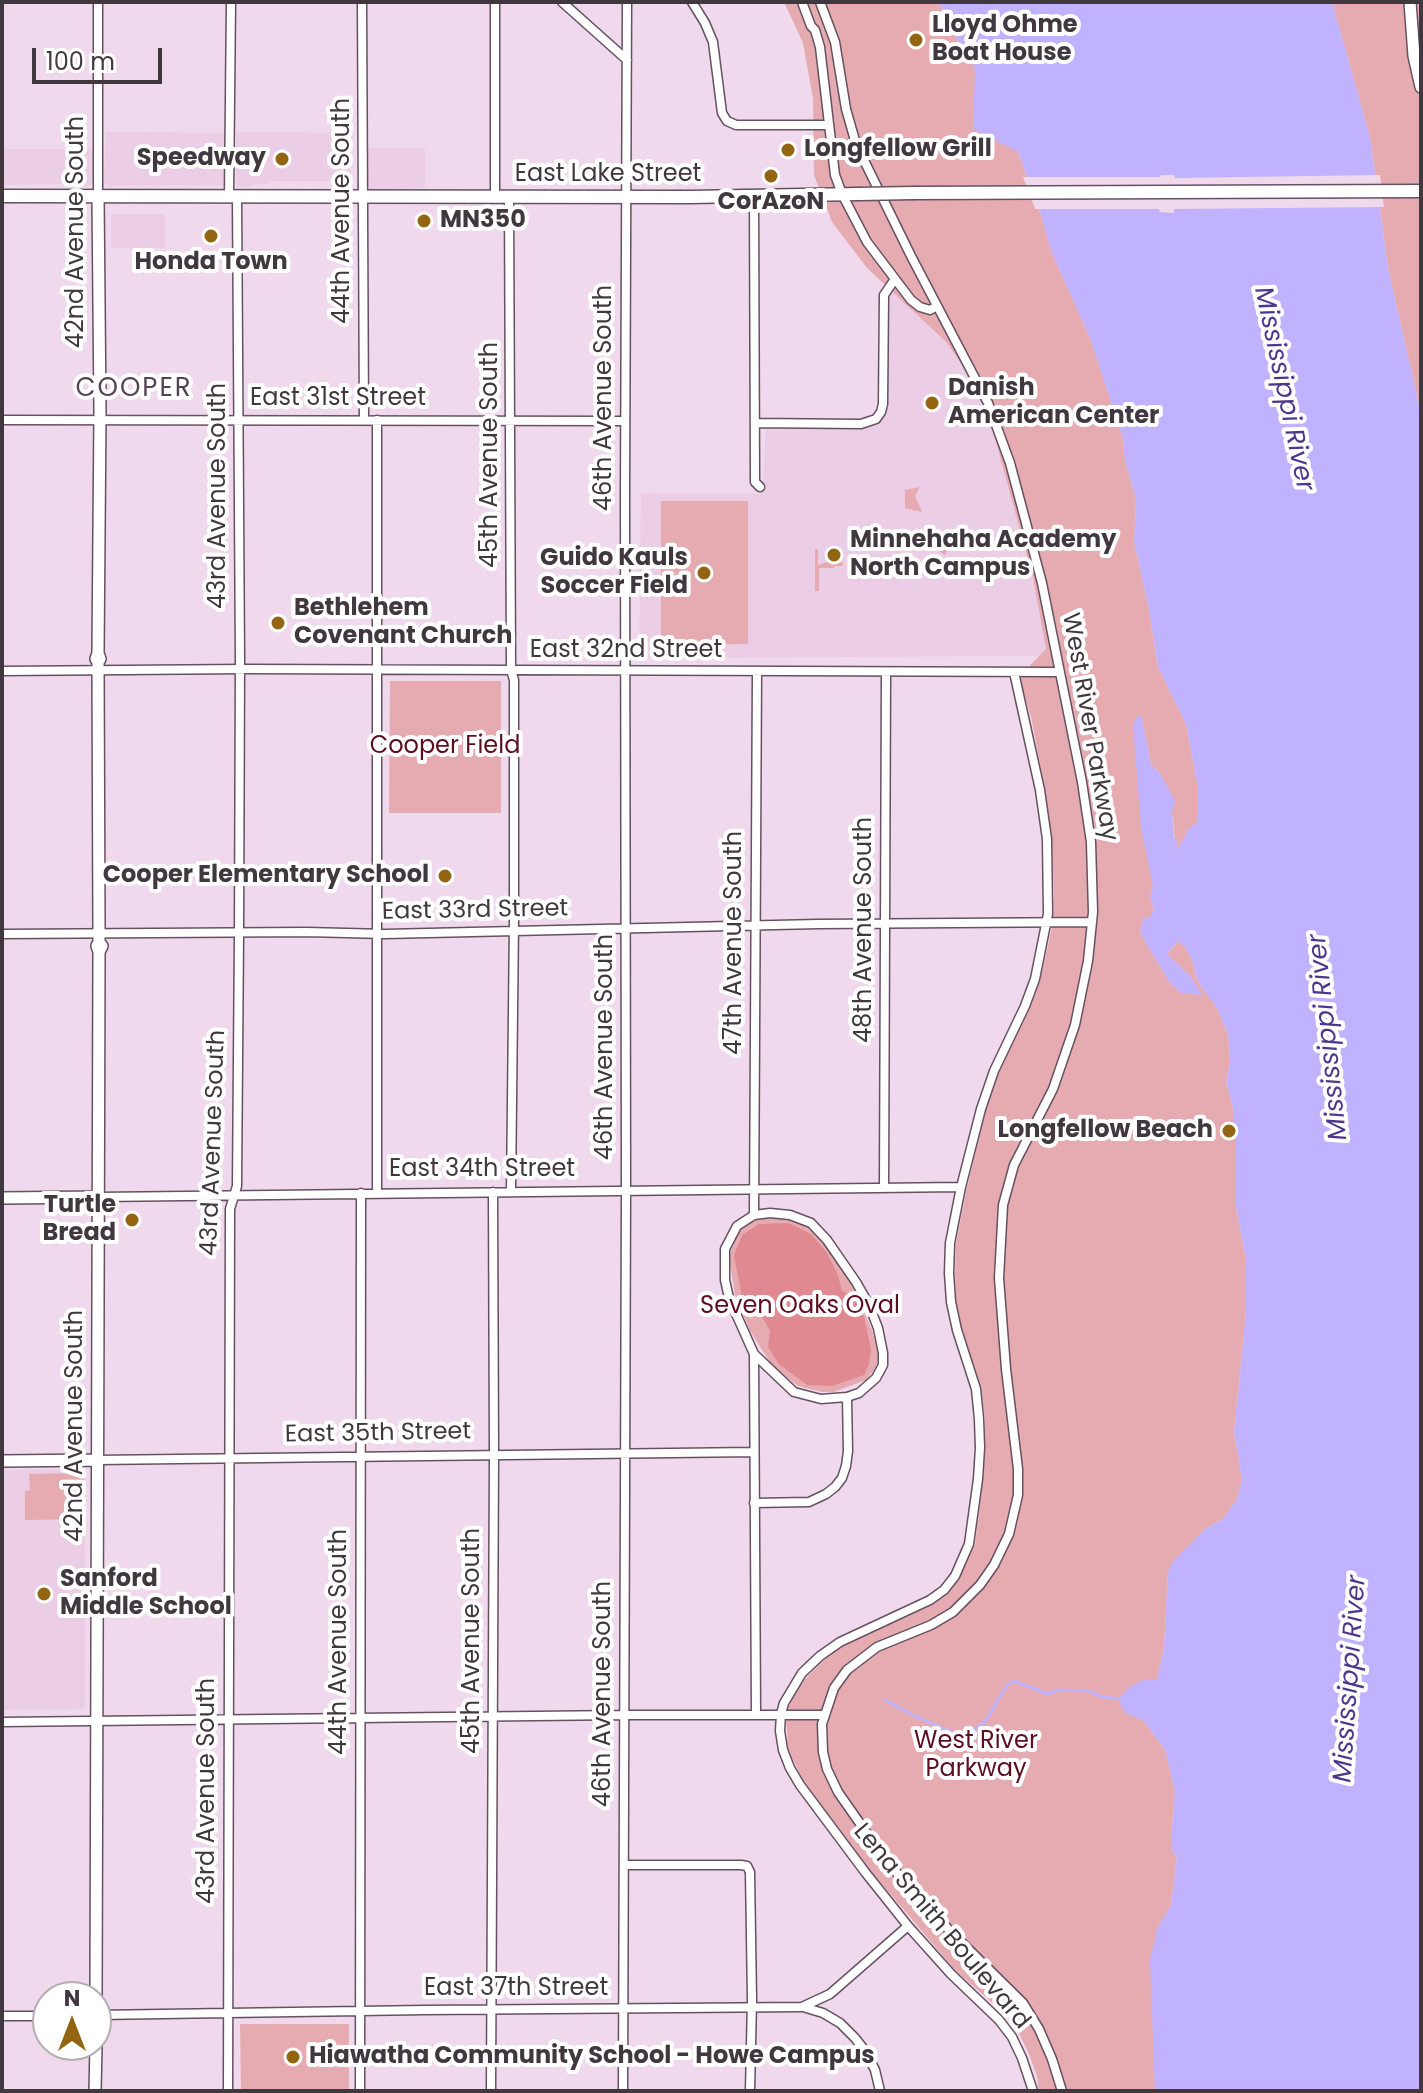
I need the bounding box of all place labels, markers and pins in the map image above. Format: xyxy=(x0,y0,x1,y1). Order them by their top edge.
place label: Lloyd Ohme Boat House xyxy=(932,12,1078,68)
marker: Lloyd Ohme Boat House xyxy=(907,31,925,49)
place label: Longfellow Grill xyxy=(804,136,992,164)
marker: Longfellow Grill xyxy=(779,141,797,159)
place label: Speedway xyxy=(137,145,266,173)
marker: Speedway xyxy=(273,150,291,168)
marker: CorAzoN xyxy=(762,167,780,185)
place label: CorAzoN xyxy=(718,189,824,217)
place label: MN350 xyxy=(440,207,526,235)
marker: MN350 xyxy=(415,212,433,230)
marker: Honda Town xyxy=(202,227,220,245)
place label: Honda Town xyxy=(134,249,288,277)
place label: Danish American Center xyxy=(948,375,1159,431)
marker: Danish American Center xyxy=(923,394,941,412)
place label: Minnehaha Academy North Campus xyxy=(850,527,1116,583)
place label: Guido Kauls Soccer Field xyxy=(540,545,688,601)
marker: Minnehaha Academy North Campus xyxy=(825,546,843,564)
marker: Guido Kauls Soccer Field xyxy=(695,564,713,582)
place label: Bethlehem Covenant Church xyxy=(294,595,512,651)
marker: Bethlehem Covenant Church xyxy=(269,614,287,632)
place label: Cooper Elementary School xyxy=(103,862,429,890)
marker: Cooper Elementary School xyxy=(436,867,454,885)
place label: Longfellow Beach xyxy=(997,1117,1213,1145)
marker: Longfellow Beach xyxy=(1220,1122,1238,1140)
place label: Turtle Bread xyxy=(43,1192,116,1248)
marker: Turtle Bread xyxy=(123,1211,141,1229)
place label: Sanford Middle School xyxy=(60,1566,232,1622)
marker: Sanford Middle School xyxy=(35,1585,53,1603)
place label: Hiawatha Community School - Howe Campus xyxy=(309,2043,875,2071)
marker: Hiawatha Community School - Howe Campus xyxy=(284,2048,302,2066)

